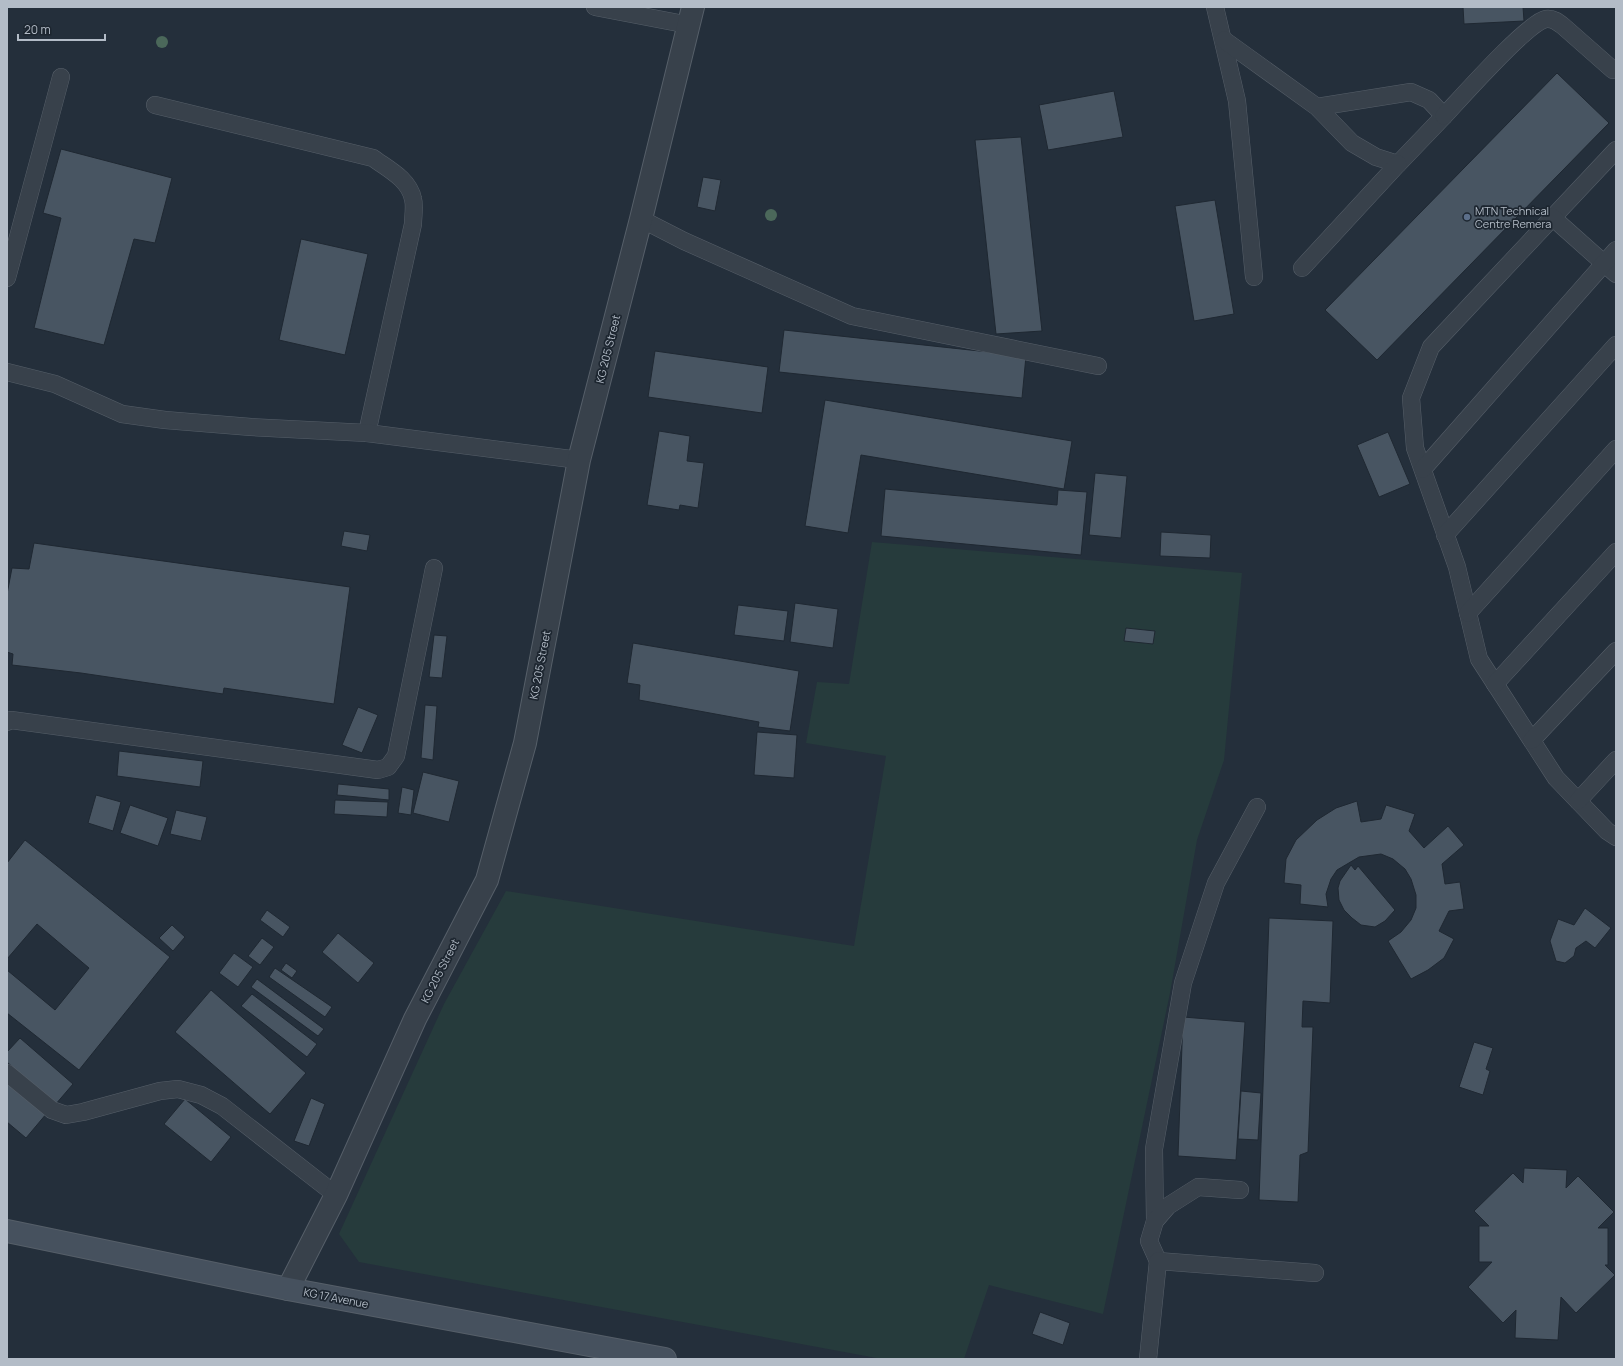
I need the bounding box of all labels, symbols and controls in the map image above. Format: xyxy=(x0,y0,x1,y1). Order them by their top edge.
scale bar xyxy=(18,16,105,42)
text: 20 m xyxy=(24,21,51,38)
place label: MTN Technical Centre Remera xyxy=(1475,203,1551,231)
marker: MTN Technical Centre Remera xyxy=(1462,212,1472,222)
street label: KG 205 Street xyxy=(592,313,623,385)
street label: KG 205 Street xyxy=(525,629,554,701)
street label: KG 205 Street xyxy=(417,936,462,1005)
street label: KG 17 Avenue xyxy=(302,1284,370,1311)

